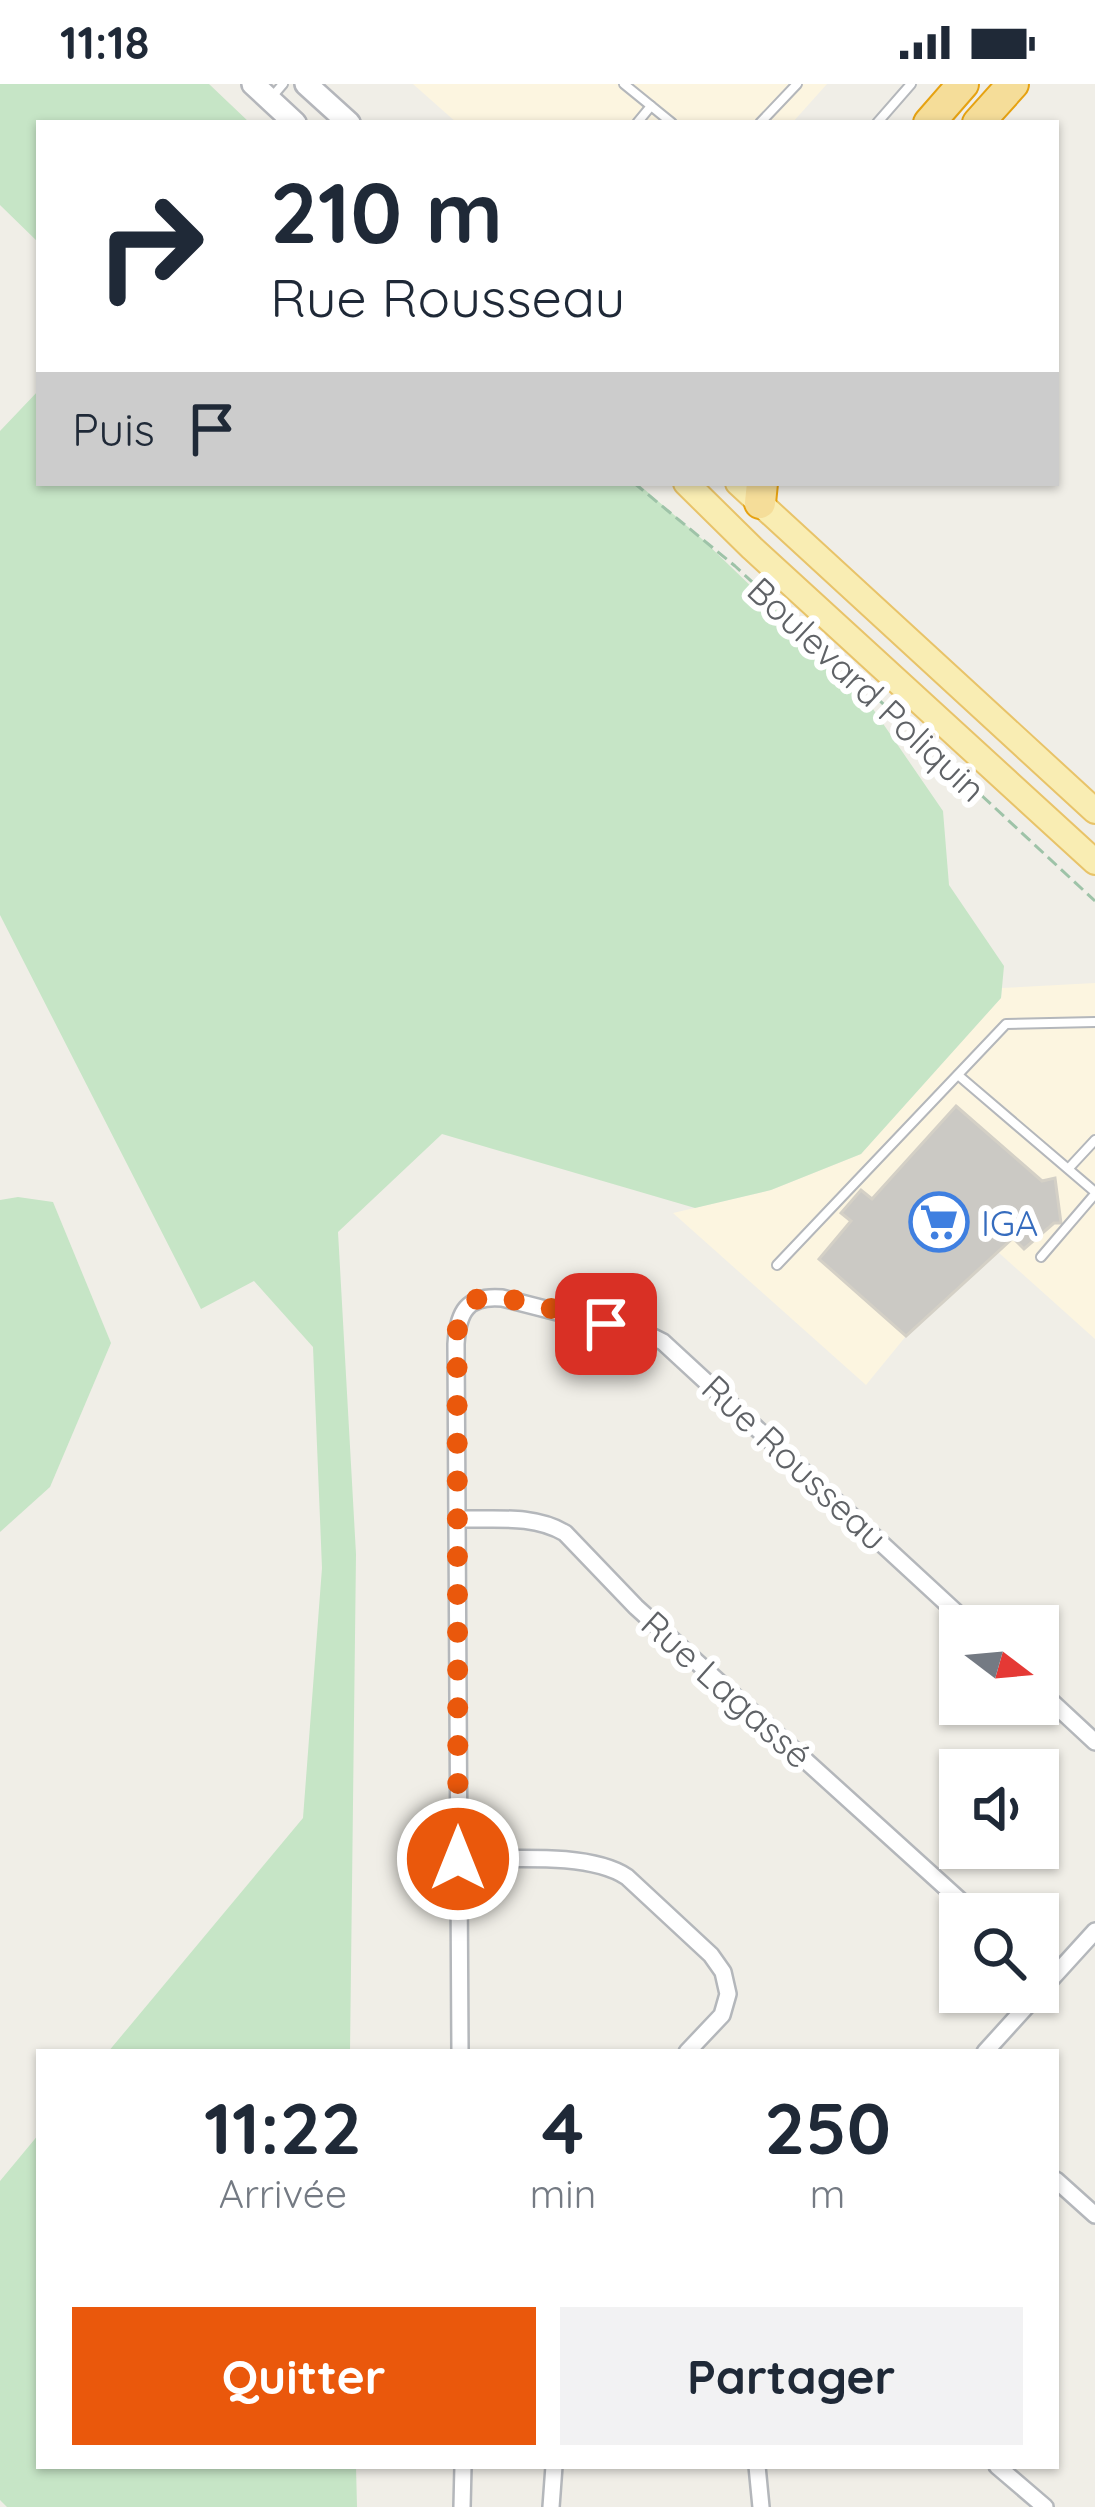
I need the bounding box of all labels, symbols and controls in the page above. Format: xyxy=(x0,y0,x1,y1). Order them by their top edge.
text: 11:18 xyxy=(60,14,149,70)
text: 210 m xyxy=(270,159,503,264)
icon: right xyxy=(72,168,228,324)
text: Rue Rousseau xyxy=(270,263,625,331)
icon: arrive xyxy=(179,396,245,462)
text: Puis xyxy=(72,401,155,457)
street label: Boulevard Poliquin xyxy=(739,567,995,811)
supermarket icon: IGA xyxy=(908,1191,970,1253)
place label: IGA xyxy=(981,1200,1038,1245)
pin xyxy=(555,1273,657,1375)
icon: arrive xyxy=(573,1291,639,1357)
street label: Rue Rousseau xyxy=(693,1365,897,1559)
street label: Rue Lagassé xyxy=(633,1601,821,1777)
north arrow xyxy=(939,1605,1059,1725)
map controls xyxy=(939,1605,1059,2013)
button: sound xyxy=(939,1749,1059,1869)
position arrow xyxy=(395,1796,521,1922)
button: search xyxy=(939,1893,1059,2013)
text: 11:22 xyxy=(204,2082,362,2172)
text: 4 xyxy=(542,2082,584,2172)
text: 250 xyxy=(764,2082,891,2172)
text: Arrivée xyxy=(219,2169,347,2218)
text: min xyxy=(530,2169,596,2218)
text: m xyxy=(810,2169,845,2218)
button: Quitter xyxy=(72,2307,536,2445)
button: Partager xyxy=(560,2307,1023,2445)

